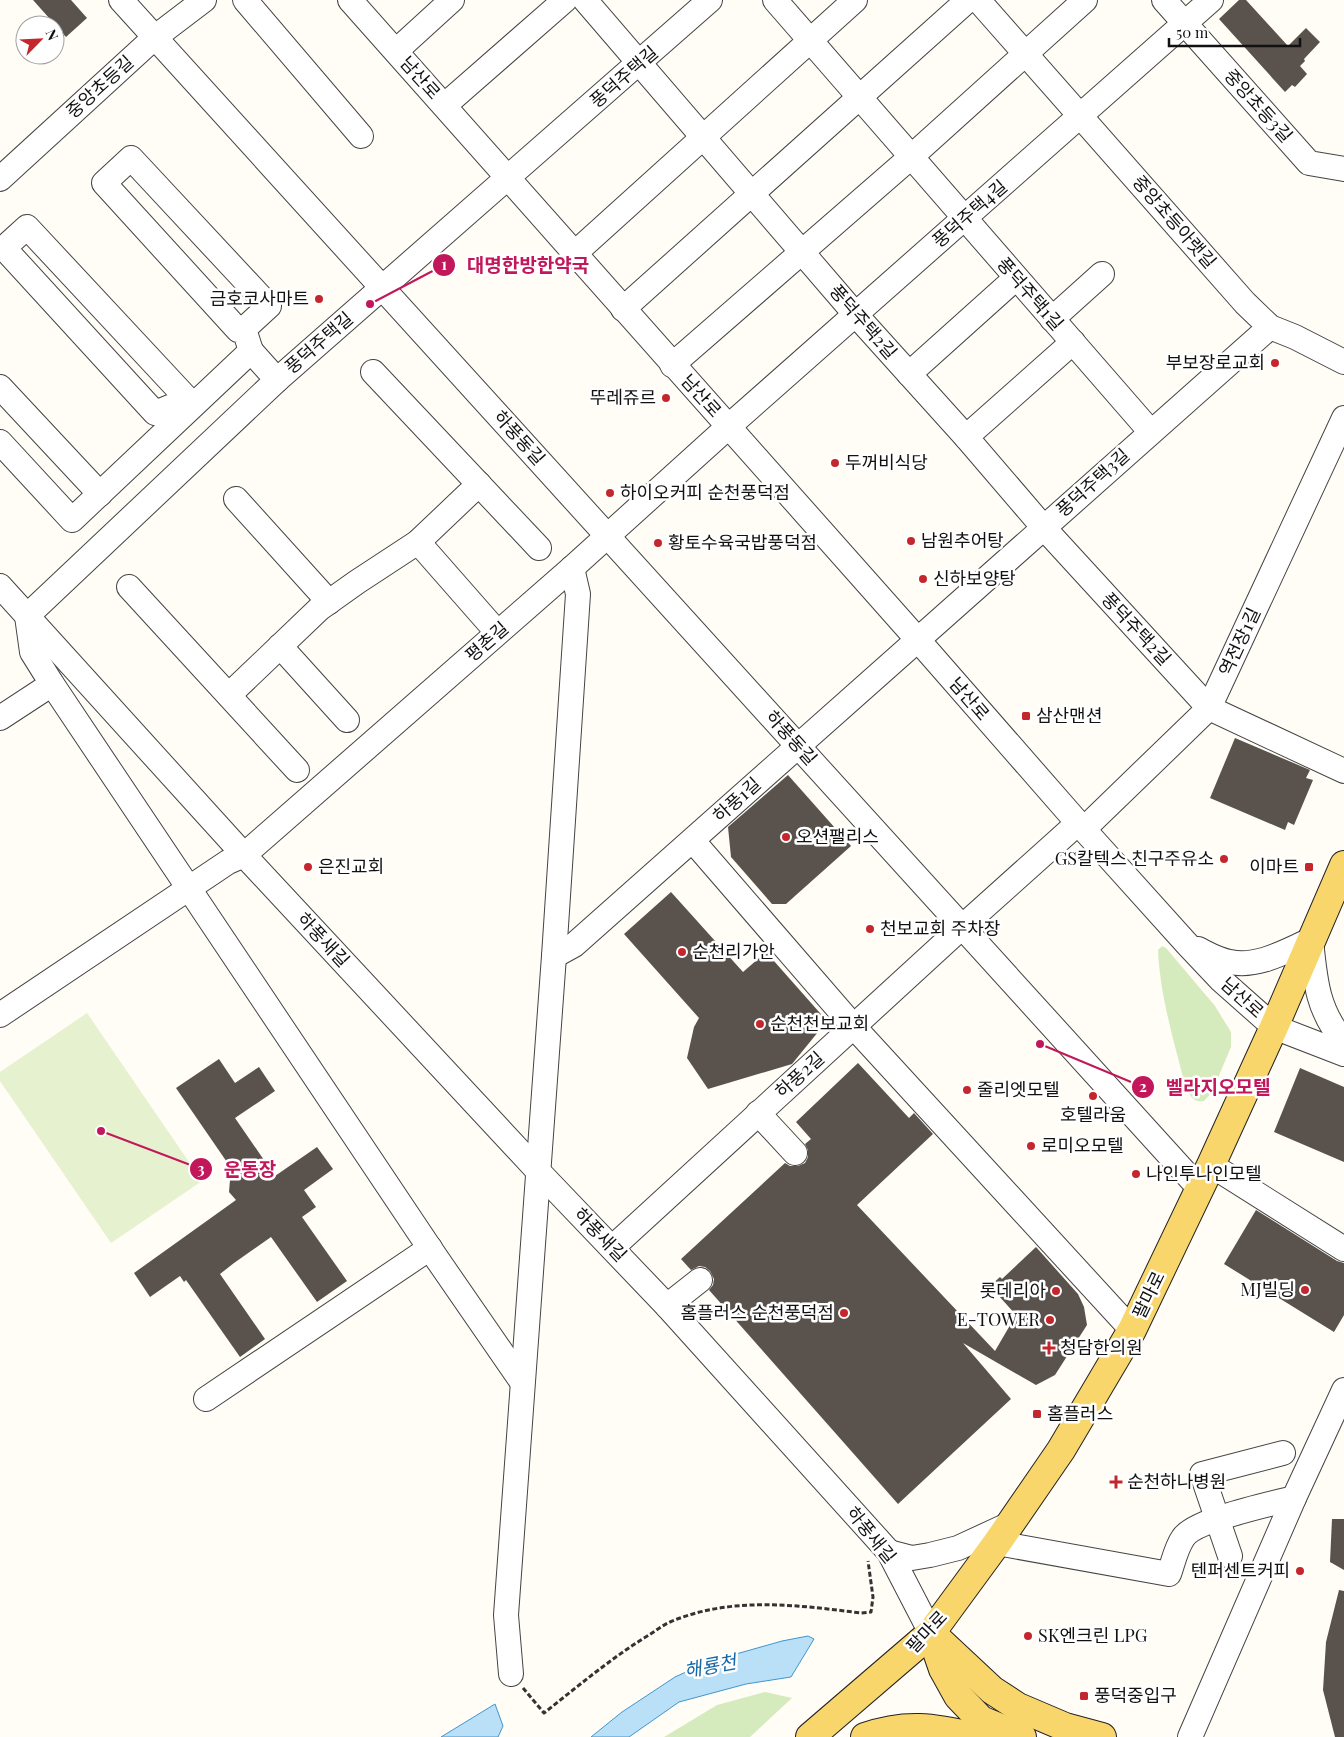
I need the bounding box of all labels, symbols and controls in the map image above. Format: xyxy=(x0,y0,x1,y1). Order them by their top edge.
north arrow xyxy=(15,15,65,65)
scale bar xyxy=(1169,15,1300,47)
text: 50 m xyxy=(1176,22,1209,42)
text: N xyxy=(42,26,63,43)
street label: 풍덕주택길 xyxy=(584,40,662,112)
street label: 중앙초등길 xyxy=(61,50,138,123)
street label: 남산로 xyxy=(395,51,446,104)
street label: 중앙초등3길 xyxy=(1219,64,1298,147)
street label: 중앙초등아랫길 xyxy=(1128,170,1222,273)
street label: 풍덕주택4길 xyxy=(927,174,1012,252)
callout: 대명한방한약국 xyxy=(432,248,599,282)
text: 대명한방한약국 xyxy=(467,251,589,277)
street label: 풍덕주택1길 xyxy=(992,252,1069,335)
text: 1 xyxy=(441,254,447,274)
street label: 풍덕주택2길 xyxy=(825,279,903,364)
place label: 금호코사마트 xyxy=(210,286,309,310)
marker: 금호코사마트 xyxy=(313,293,325,305)
street label: 풍덕주택길 xyxy=(279,306,357,378)
place label: 부보장로교회 xyxy=(1166,350,1265,374)
marker: 부보장로교회 xyxy=(1269,357,1281,369)
street label: 남산로 xyxy=(676,369,727,422)
place label: 뚜레쥬르 xyxy=(590,385,656,409)
marker: 뚜레쥬르 xyxy=(660,392,672,404)
street label: 하풍동길 xyxy=(489,405,551,470)
street label: 풍덕주택3길 xyxy=(1051,443,1134,522)
place label: 두꺼비식당 xyxy=(845,450,928,474)
marker: 두꺼비식당 xyxy=(829,457,841,469)
place label: 하이오커피 순천풍덕점 xyxy=(620,480,790,504)
marker: 하이오커피 순천풍덕점 xyxy=(604,487,616,499)
place label: 남원추어탕 xyxy=(921,528,1004,552)
place label: 황토수육국밥풍덕점 xyxy=(668,530,817,554)
marker: 남원추어탕 xyxy=(905,535,917,547)
marker: 황토수육국밥풍덕점 xyxy=(652,537,664,549)
place label: 신하보양탕 xyxy=(933,566,1016,590)
marker: 신하보양탕 xyxy=(917,573,929,585)
street label: 풍덕주택2길 xyxy=(1097,587,1177,670)
street label: 역전장1길 xyxy=(1213,603,1265,680)
street label: 평촌길 xyxy=(460,616,513,667)
street label: 남산로 xyxy=(944,672,995,725)
place label: 삼산맨션 xyxy=(1036,703,1102,727)
street label: 하풍동길 xyxy=(761,705,823,770)
marker: 삼산맨션 xyxy=(1020,710,1032,722)
street label: 하풍1길 xyxy=(707,771,765,827)
place label: 오션팰리스 xyxy=(796,824,879,848)
marker: 오션팰리스 xyxy=(780,831,792,843)
place label: GS칼텍스 친구주유소 xyxy=(1055,846,1214,870)
marker: GS칼텍스 친구주유소 xyxy=(1218,853,1230,865)
place label: 은진교회 xyxy=(318,854,384,878)
place label: 이마트 xyxy=(1249,854,1299,878)
marker: 은진교회 xyxy=(302,861,314,873)
marker: 이마트 xyxy=(1303,861,1315,873)
street label: 하풍새길 xyxy=(292,907,355,972)
place label: 천보교회 주차장 xyxy=(880,916,1000,940)
marker: 천보교회 주차장 xyxy=(864,923,876,935)
place label: 순천리가안 xyxy=(692,939,775,963)
marker: 순천리가안 xyxy=(676,946,688,958)
street label: 남산로 xyxy=(1216,972,1269,1023)
place label: 순천천보교회 xyxy=(770,1011,869,1035)
marker: 순천천보교회 xyxy=(754,1018,766,1030)
street label: 하풍2길 xyxy=(770,1046,829,1103)
callout: 벨라지오모텔 xyxy=(1130,1070,1280,1104)
text: 벨라지오모텔 xyxy=(1166,1073,1270,1099)
text: 2 xyxy=(1139,1076,1147,1096)
place label: 줄리엣모텔 xyxy=(977,1077,1060,1101)
marker: 줄리엣모텔 xyxy=(961,1084,973,1096)
marker: 호텔라움 xyxy=(1087,1090,1099,1102)
place label: 호텔라움 xyxy=(1060,1102,1126,1126)
place label: 로미오모텔 xyxy=(1041,1133,1124,1157)
marker: 로미오모텔 xyxy=(1025,1140,1037,1152)
callout: 운동장 xyxy=(189,1152,286,1186)
text: 운동장 xyxy=(224,1155,276,1181)
text: 3 xyxy=(197,1158,205,1178)
place label: 나인투나인모텔 xyxy=(1146,1161,1262,1185)
marker: 나인투나인모텔 xyxy=(1130,1168,1142,1180)
street label: 하풍새길 xyxy=(569,1202,632,1266)
street label: 팔마로 xyxy=(1126,1267,1170,1322)
place label: MJ빌딩 xyxy=(1240,1277,1295,1301)
place label: 롯데리아 xyxy=(980,1278,1046,1302)
marker: MJ빌딩 xyxy=(1299,1284,1311,1296)
marker: 롯데리아 xyxy=(1050,1285,1062,1297)
place label: 홈플러스 순천풍덕점 xyxy=(680,1300,834,1324)
marker: 홈플러스 순천풍덕점 xyxy=(838,1307,850,1319)
place label: E-TOWER xyxy=(957,1307,1040,1331)
marker: E-TOWER xyxy=(1044,1314,1056,1326)
place label: 청담한의원 xyxy=(1060,1335,1143,1359)
marker: 청담한의원 xyxy=(1042,1341,1056,1355)
place label: 홈플러스 xyxy=(1047,1401,1113,1425)
marker: 홈플러스 xyxy=(1031,1408,1043,1420)
place label: 순천하나병원 xyxy=(1127,1469,1226,1493)
marker: 순천하나병원 xyxy=(1109,1475,1123,1489)
street label: 하풍새길 xyxy=(842,1501,902,1568)
place label: 텐퍼센트커피 xyxy=(1191,1558,1290,1582)
marker: 텐퍼센트커피 xyxy=(1294,1565,1306,1577)
street label: 팔마로 xyxy=(901,1605,952,1658)
place label: SK엔크린 LPG xyxy=(1038,1623,1148,1647)
marker: SK엔크린 LPG xyxy=(1022,1630,1034,1642)
water label: 해룡천 xyxy=(682,1647,740,1683)
place label: 풍덕중입구 xyxy=(1094,1683,1177,1707)
marker: 풍덕중입구 xyxy=(1078,1690,1090,1702)

